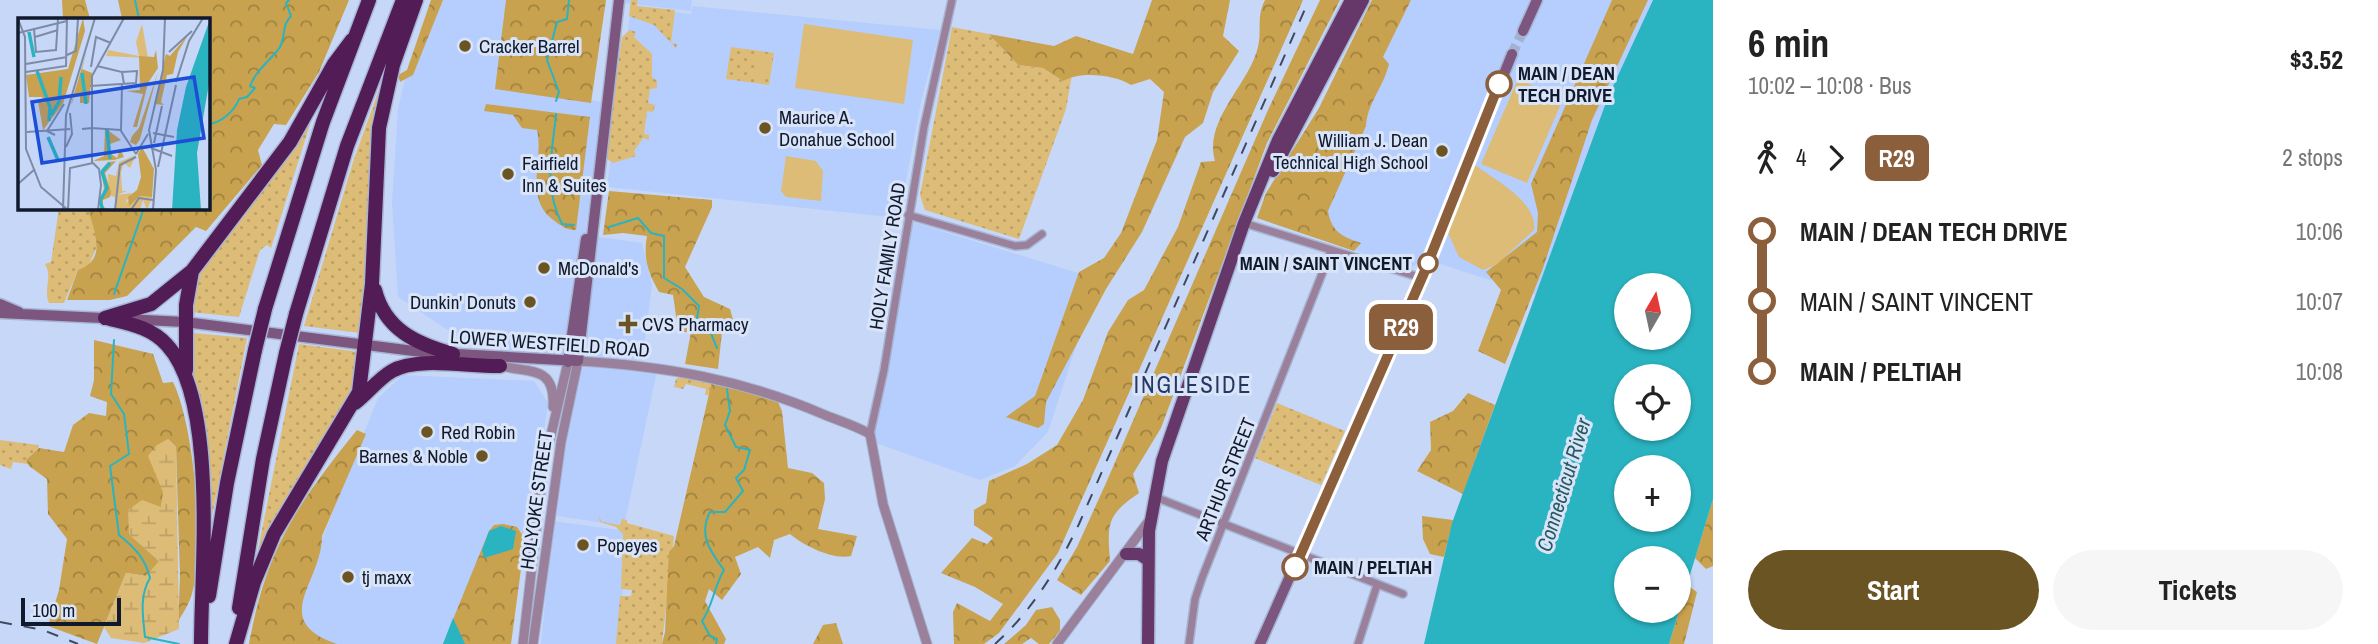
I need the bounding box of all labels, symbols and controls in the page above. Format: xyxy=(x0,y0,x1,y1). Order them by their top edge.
inset map xyxy=(18,18,210,210)
text: 6 min xyxy=(1748,18,1829,69)
place label: Cracker Barrel xyxy=(479,33,579,59)
marker: Cracker Barrel xyxy=(457,38,473,54)
text: $3.52 xyxy=(2290,42,2343,77)
place label: MAIN / DEAN TECH DRIVE xyxy=(1518,60,1615,108)
text: 10:02 – 10:08 · Bus xyxy=(1748,70,1912,101)
marker: MAIN / DEAN TECH DRIVE xyxy=(1486,71,1512,97)
place label: Maurice A. Donahue School xyxy=(779,104,894,152)
marker: Maurice A. Donahue School xyxy=(757,120,773,136)
place label: William J. Dean Technical High School xyxy=(1273,127,1428,175)
icon: walk xyxy=(1748,139,1786,177)
icon: forward xyxy=(1817,139,1855,177)
text: 4 xyxy=(1796,142,1807,173)
text: R29 xyxy=(1879,142,1915,174)
text: 2 stops xyxy=(2282,142,2343,173)
marker: William J. Dean Technical High School xyxy=(1434,143,1450,159)
place label: Fairfield Inn & Suites xyxy=(522,150,607,198)
marker: Fairfield Inn & Suites xyxy=(500,166,516,182)
street label: HOLY FAMILY ROAD xyxy=(863,181,911,331)
text: MAIN / DEAN TECH DRIVE xyxy=(1800,214,2068,249)
text: 10:06 xyxy=(2296,216,2343,247)
place label: MAIN / SAINT VINCENT xyxy=(1240,250,1412,276)
marker: MAIN / SAINT VINCENT xyxy=(1418,253,1438,273)
place label: McDonald's xyxy=(558,255,639,281)
marker: McDonald's xyxy=(536,260,552,276)
north arrow xyxy=(1614,273,1690,350)
map controls xyxy=(1614,273,1691,623)
text: MAIN / SAINT VINCENT xyxy=(1800,284,2033,319)
text: 10:07 xyxy=(2296,286,2343,317)
place label: Dunkin' Donuts xyxy=(410,289,516,315)
marker: Dunkin' Donuts xyxy=(522,294,538,310)
line badge: R29 xyxy=(1361,304,1441,350)
place label: CVS Pharmacy xyxy=(642,311,749,337)
text: R29 xyxy=(1383,311,1419,343)
marker: CVS Pharmacy xyxy=(620,316,636,332)
street label: LOWER WESTFIELD ROAD xyxy=(449,323,651,363)
text: MAIN / PELTIAH xyxy=(1800,354,1962,389)
text: 10:08 xyxy=(2296,356,2343,387)
button: locate xyxy=(1614,364,1691,441)
district label: INGLESIDE xyxy=(1134,369,1252,400)
street label: ARTHUR STREET xyxy=(1188,413,1262,545)
water label: Connecticut River xyxy=(1530,414,1598,555)
place label: Red Robin xyxy=(441,419,515,445)
marker: Red Robin xyxy=(419,424,435,440)
street label: HOLYOKE STREET xyxy=(513,428,559,571)
place label: Barnes & Noble xyxy=(359,443,468,469)
marker: Barnes & Noble xyxy=(474,448,490,464)
button: + xyxy=(1614,455,1691,532)
place label: Popeyes xyxy=(597,532,658,558)
marker: Popeyes xyxy=(575,537,591,553)
button: − xyxy=(1614,546,1691,623)
button: Start xyxy=(1748,550,2039,630)
button: Tickets xyxy=(2053,550,2343,630)
marker: MAIN / PELTIAH xyxy=(1282,554,1308,580)
place label: MAIN / PELTIAH xyxy=(1314,554,1432,580)
place label: tj maxx xyxy=(362,564,412,590)
marker: tj maxx xyxy=(340,569,356,585)
scale bar xyxy=(21,595,121,627)
text: 100 m xyxy=(32,597,75,623)

